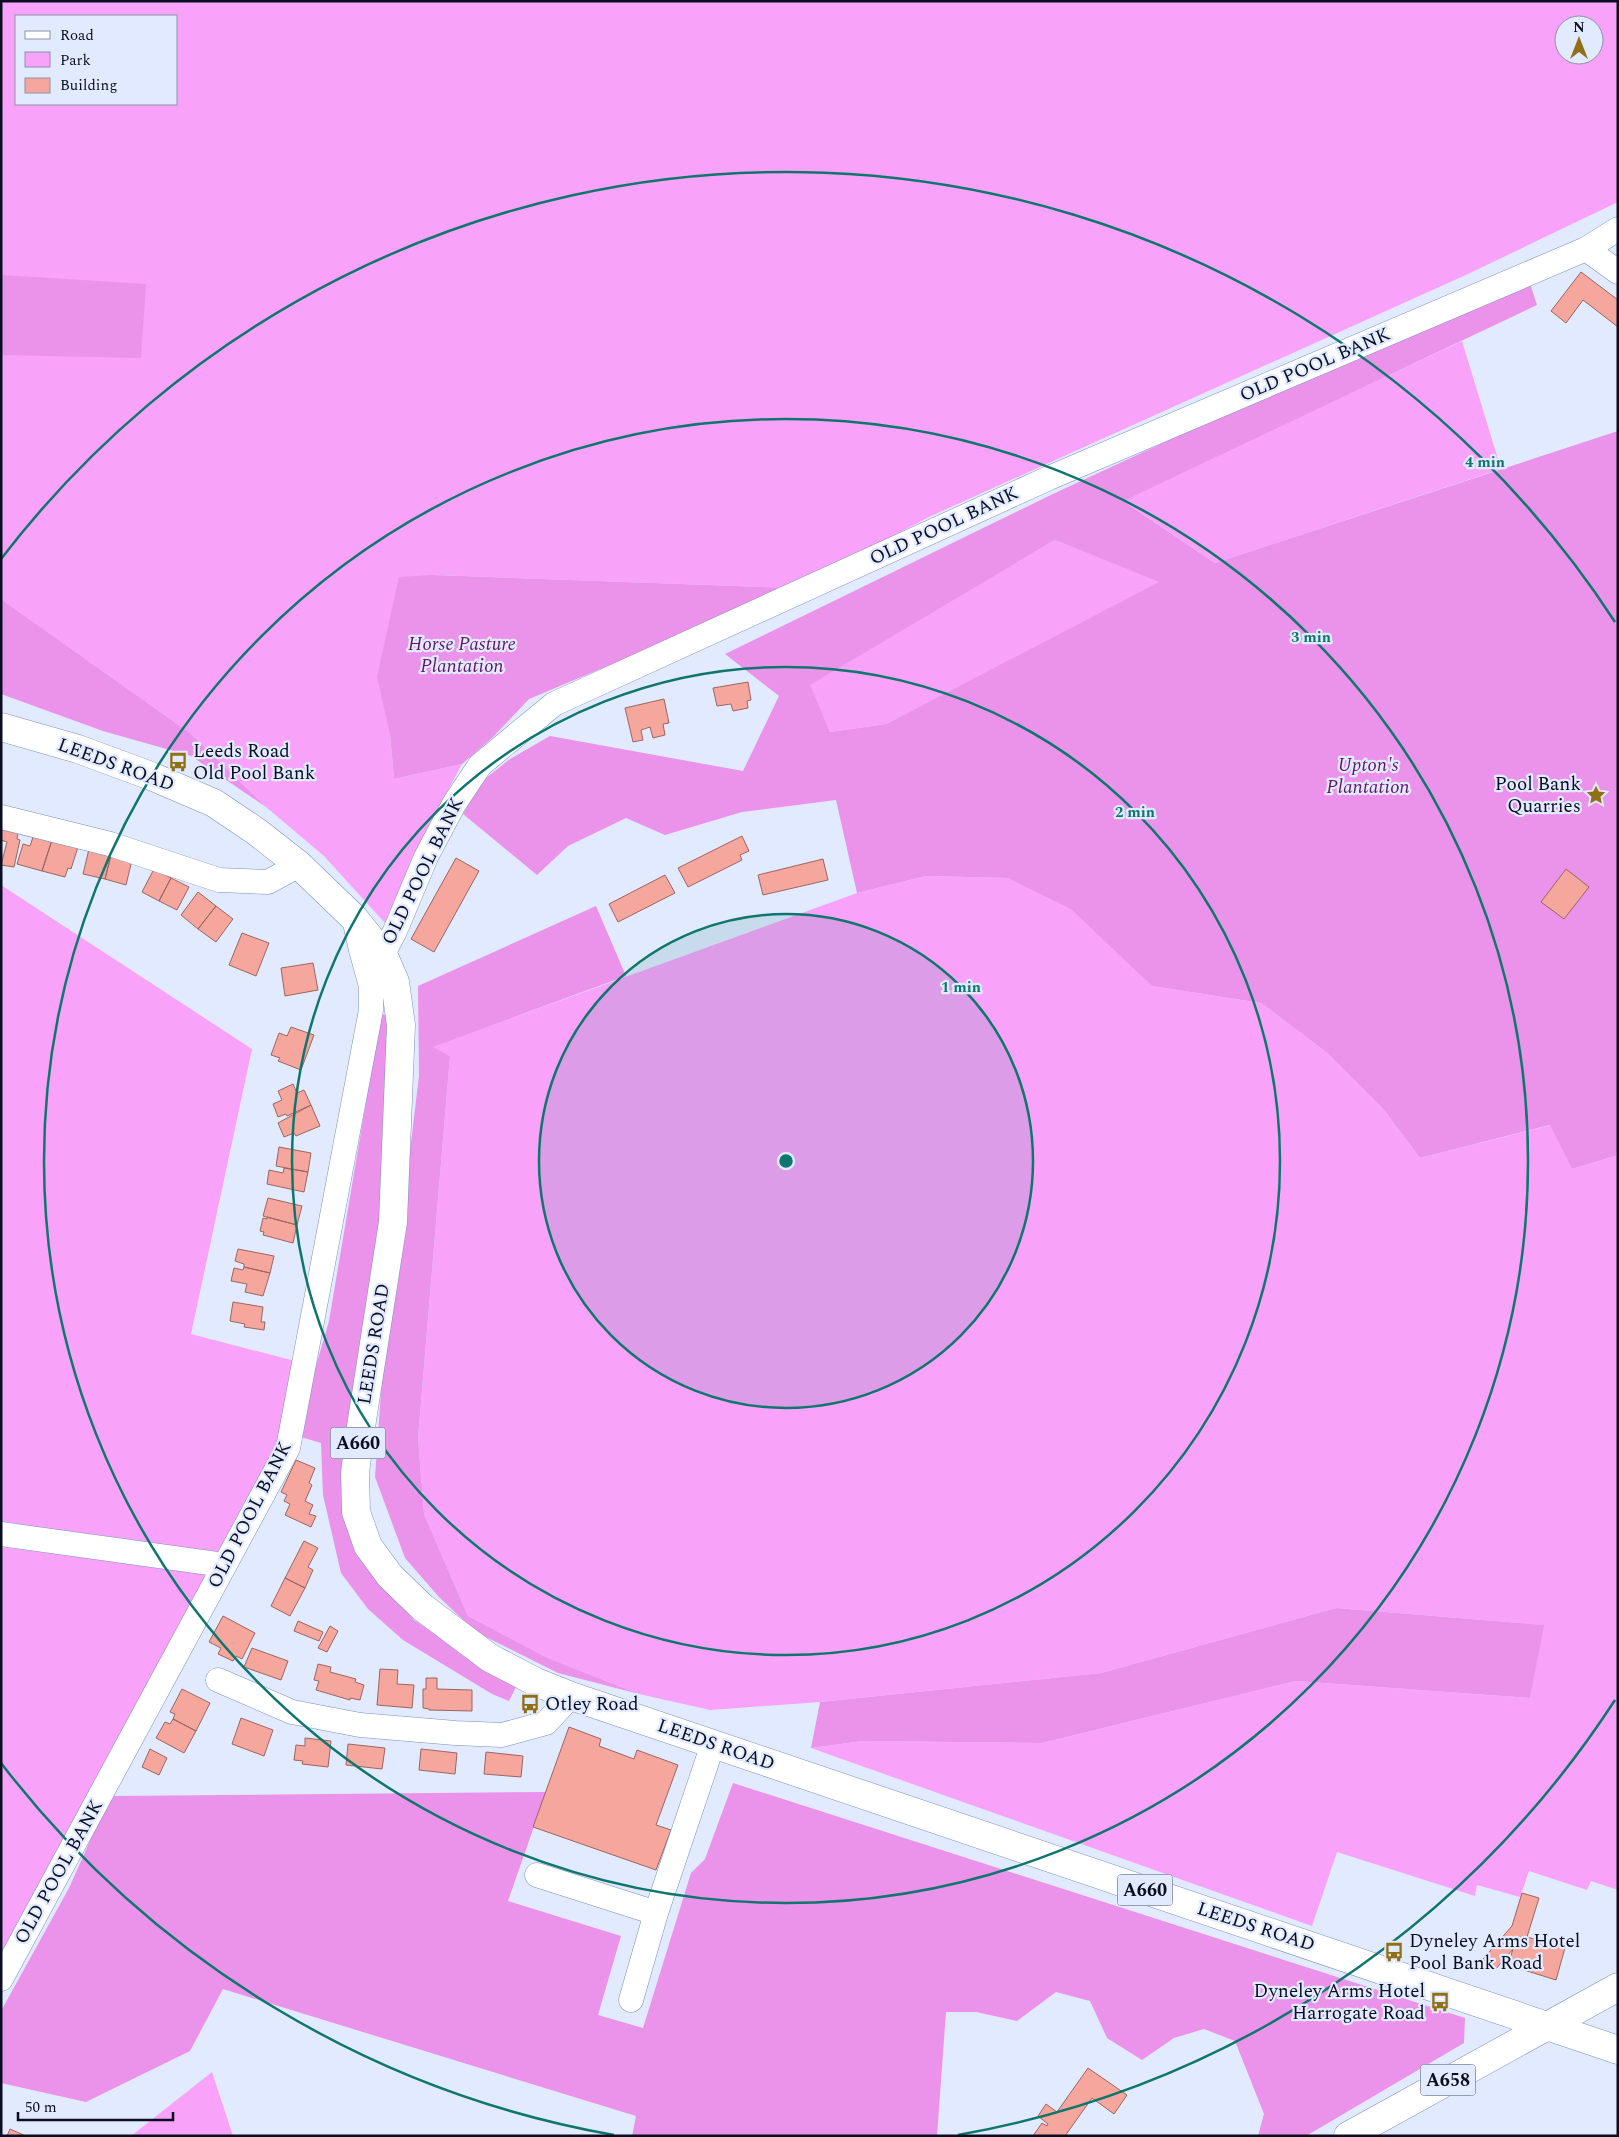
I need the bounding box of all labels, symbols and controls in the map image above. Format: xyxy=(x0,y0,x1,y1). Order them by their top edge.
legend xyxy=(15,15,178,105)
north arrow xyxy=(1554,15,1604,65)
text: N xyxy=(1573,17,1585,38)
text: Road xyxy=(60,24,94,47)
text: Park xyxy=(60,49,91,72)
text: Building xyxy=(60,74,117,97)
street label: OLD POOL BANK xyxy=(1235,320,1395,410)
text: 4 min xyxy=(1465,451,1505,474)
street label: OLD POOL BANK xyxy=(865,479,1024,573)
text: 3 min xyxy=(1291,626,1331,649)
park label: Horse Pasture Plantation xyxy=(408,630,516,681)
street label: LEEDS ROAD xyxy=(53,730,179,800)
place label: Leeds Road Old Pool Bank xyxy=(193,737,316,788)
bus stop icon: Leeds Road Old Pool Bank xyxy=(167,751,189,773)
park label: Upton's Plantation xyxy=(1326,751,1410,802)
place label: Pool Bank Quarries xyxy=(1495,770,1581,821)
place icon: Pool Bank Quarries xyxy=(1585,784,1607,806)
street label: OLD POOL BANK xyxy=(375,792,472,950)
text: 2 min xyxy=(1115,801,1155,824)
text: 1 min xyxy=(941,976,981,999)
centre of rings xyxy=(777,1152,795,1170)
street label: LEEDS ROAD xyxy=(350,1281,398,1407)
road number: A660 xyxy=(330,1428,386,1459)
street label: OLD POOL BANK xyxy=(200,1436,300,1593)
place label: Otley Road xyxy=(545,1690,639,1719)
bus stop icon: Otley Road xyxy=(519,1693,541,1715)
street label: LEEDS ROAD xyxy=(653,1711,779,1779)
street label: OLD POOL BANK xyxy=(7,1794,111,1950)
road number: A660 xyxy=(1118,1874,1172,1906)
street label: LEEDS ROAD xyxy=(1193,1894,1319,1960)
place label: Dyneley Arms Hotel Pool Bank Road xyxy=(1409,1927,1580,1978)
bus stop icon: Dyneley Arms Hotel Pool Bank Road xyxy=(1383,1941,1405,1963)
place label: Dyneley Arms Hotel Harrogate Road xyxy=(1254,1977,1425,2028)
bus stop icon: Dyneley Arms Hotel Harrogate Road xyxy=(1429,1991,1451,2013)
road number: A658 xyxy=(1420,2064,1476,2096)
scale bar xyxy=(18,2090,172,2122)
text: 50 m xyxy=(25,2096,57,2119)

